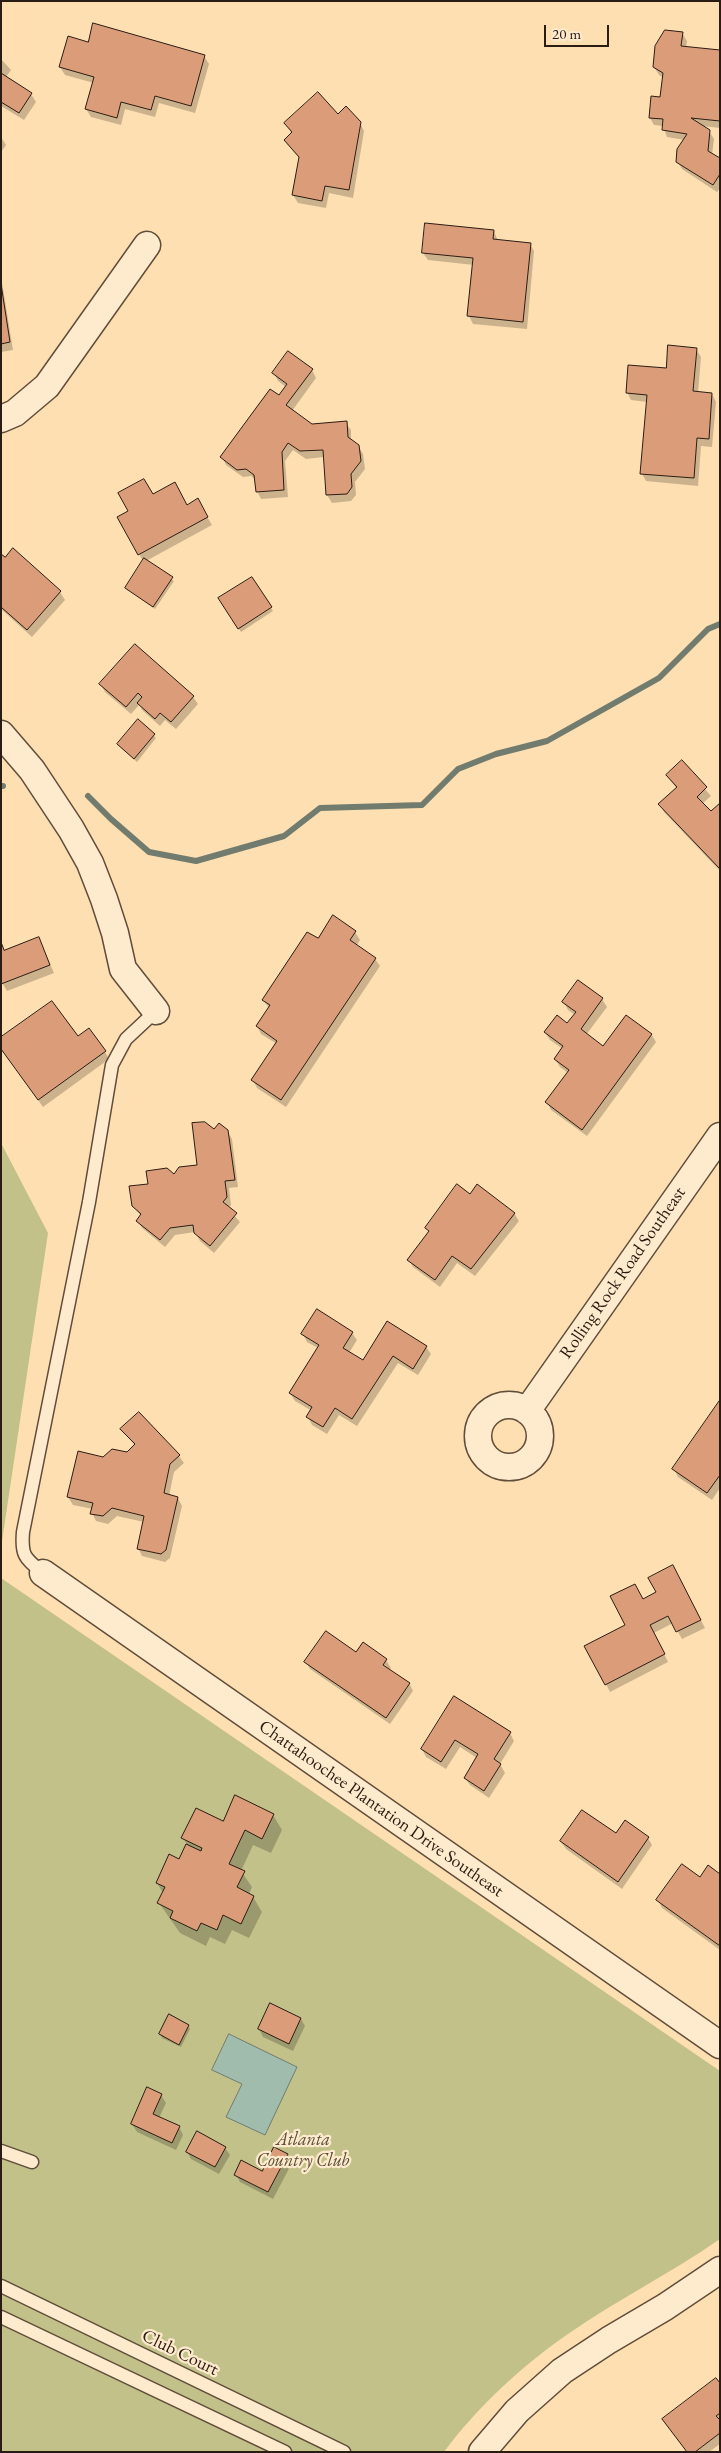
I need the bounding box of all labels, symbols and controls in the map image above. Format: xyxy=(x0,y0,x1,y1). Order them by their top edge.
scale bar xyxy=(546,15,611,47)
text: 20 m xyxy=(552,24,581,43)
street label: Rolling Rock Road Southeast xyxy=(555,1183,691,1363)
street label: Chattahoochee Plantation Drive Southeast xyxy=(254,1716,508,1902)
park label: Atlanta Country Club xyxy=(257,2129,349,2172)
street label: Club Court xyxy=(138,2325,222,2381)

